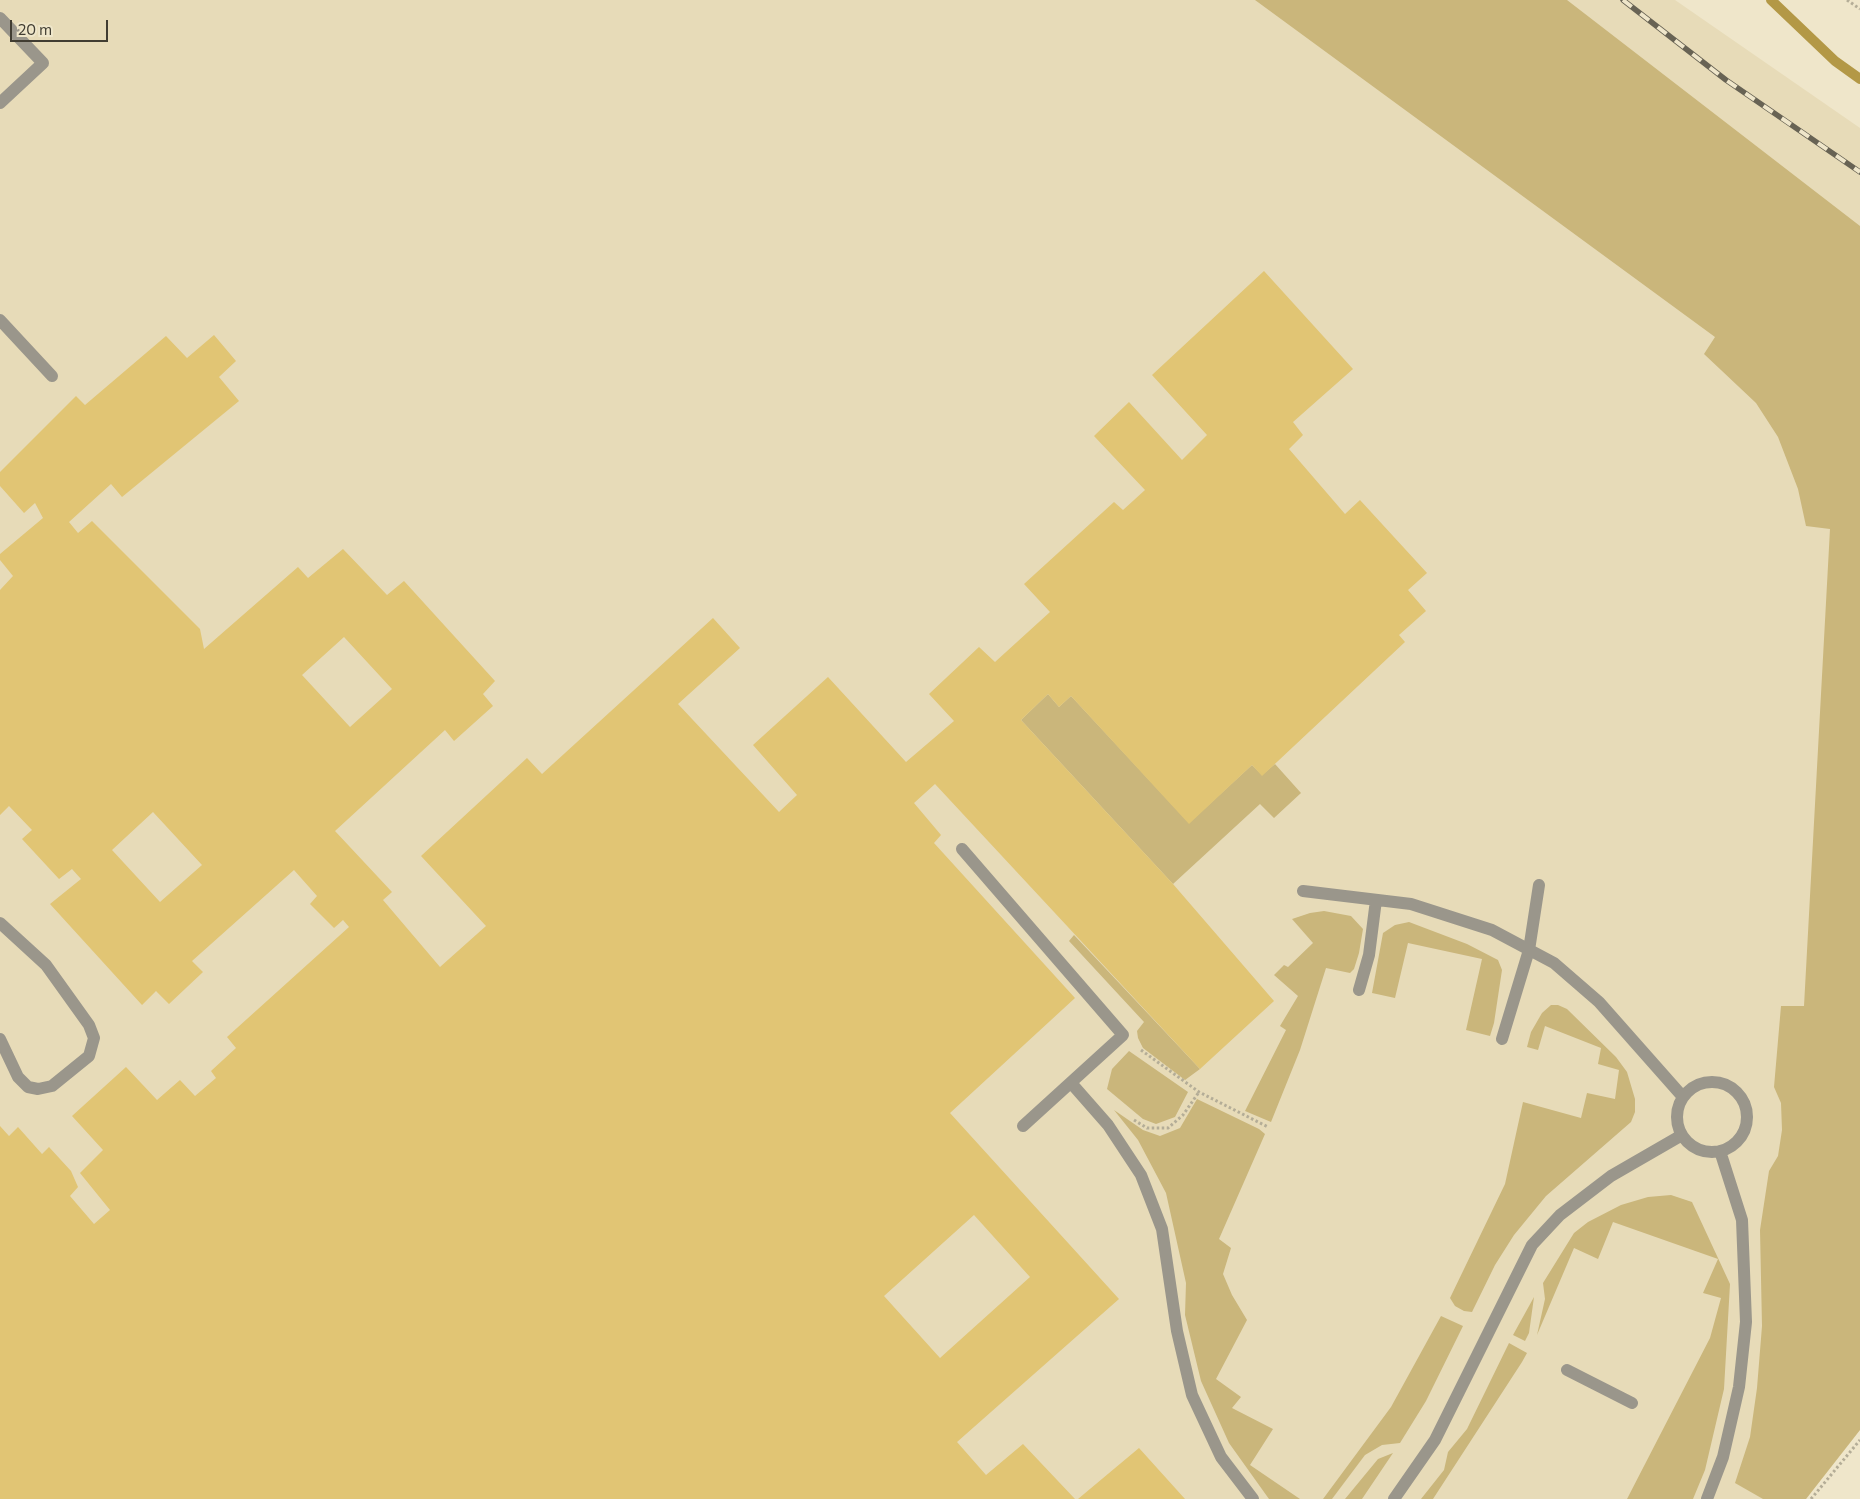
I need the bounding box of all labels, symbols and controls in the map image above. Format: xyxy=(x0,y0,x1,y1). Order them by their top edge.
scale bar xyxy=(12,10,110,42)
text: 20 m xyxy=(18,20,52,38)

